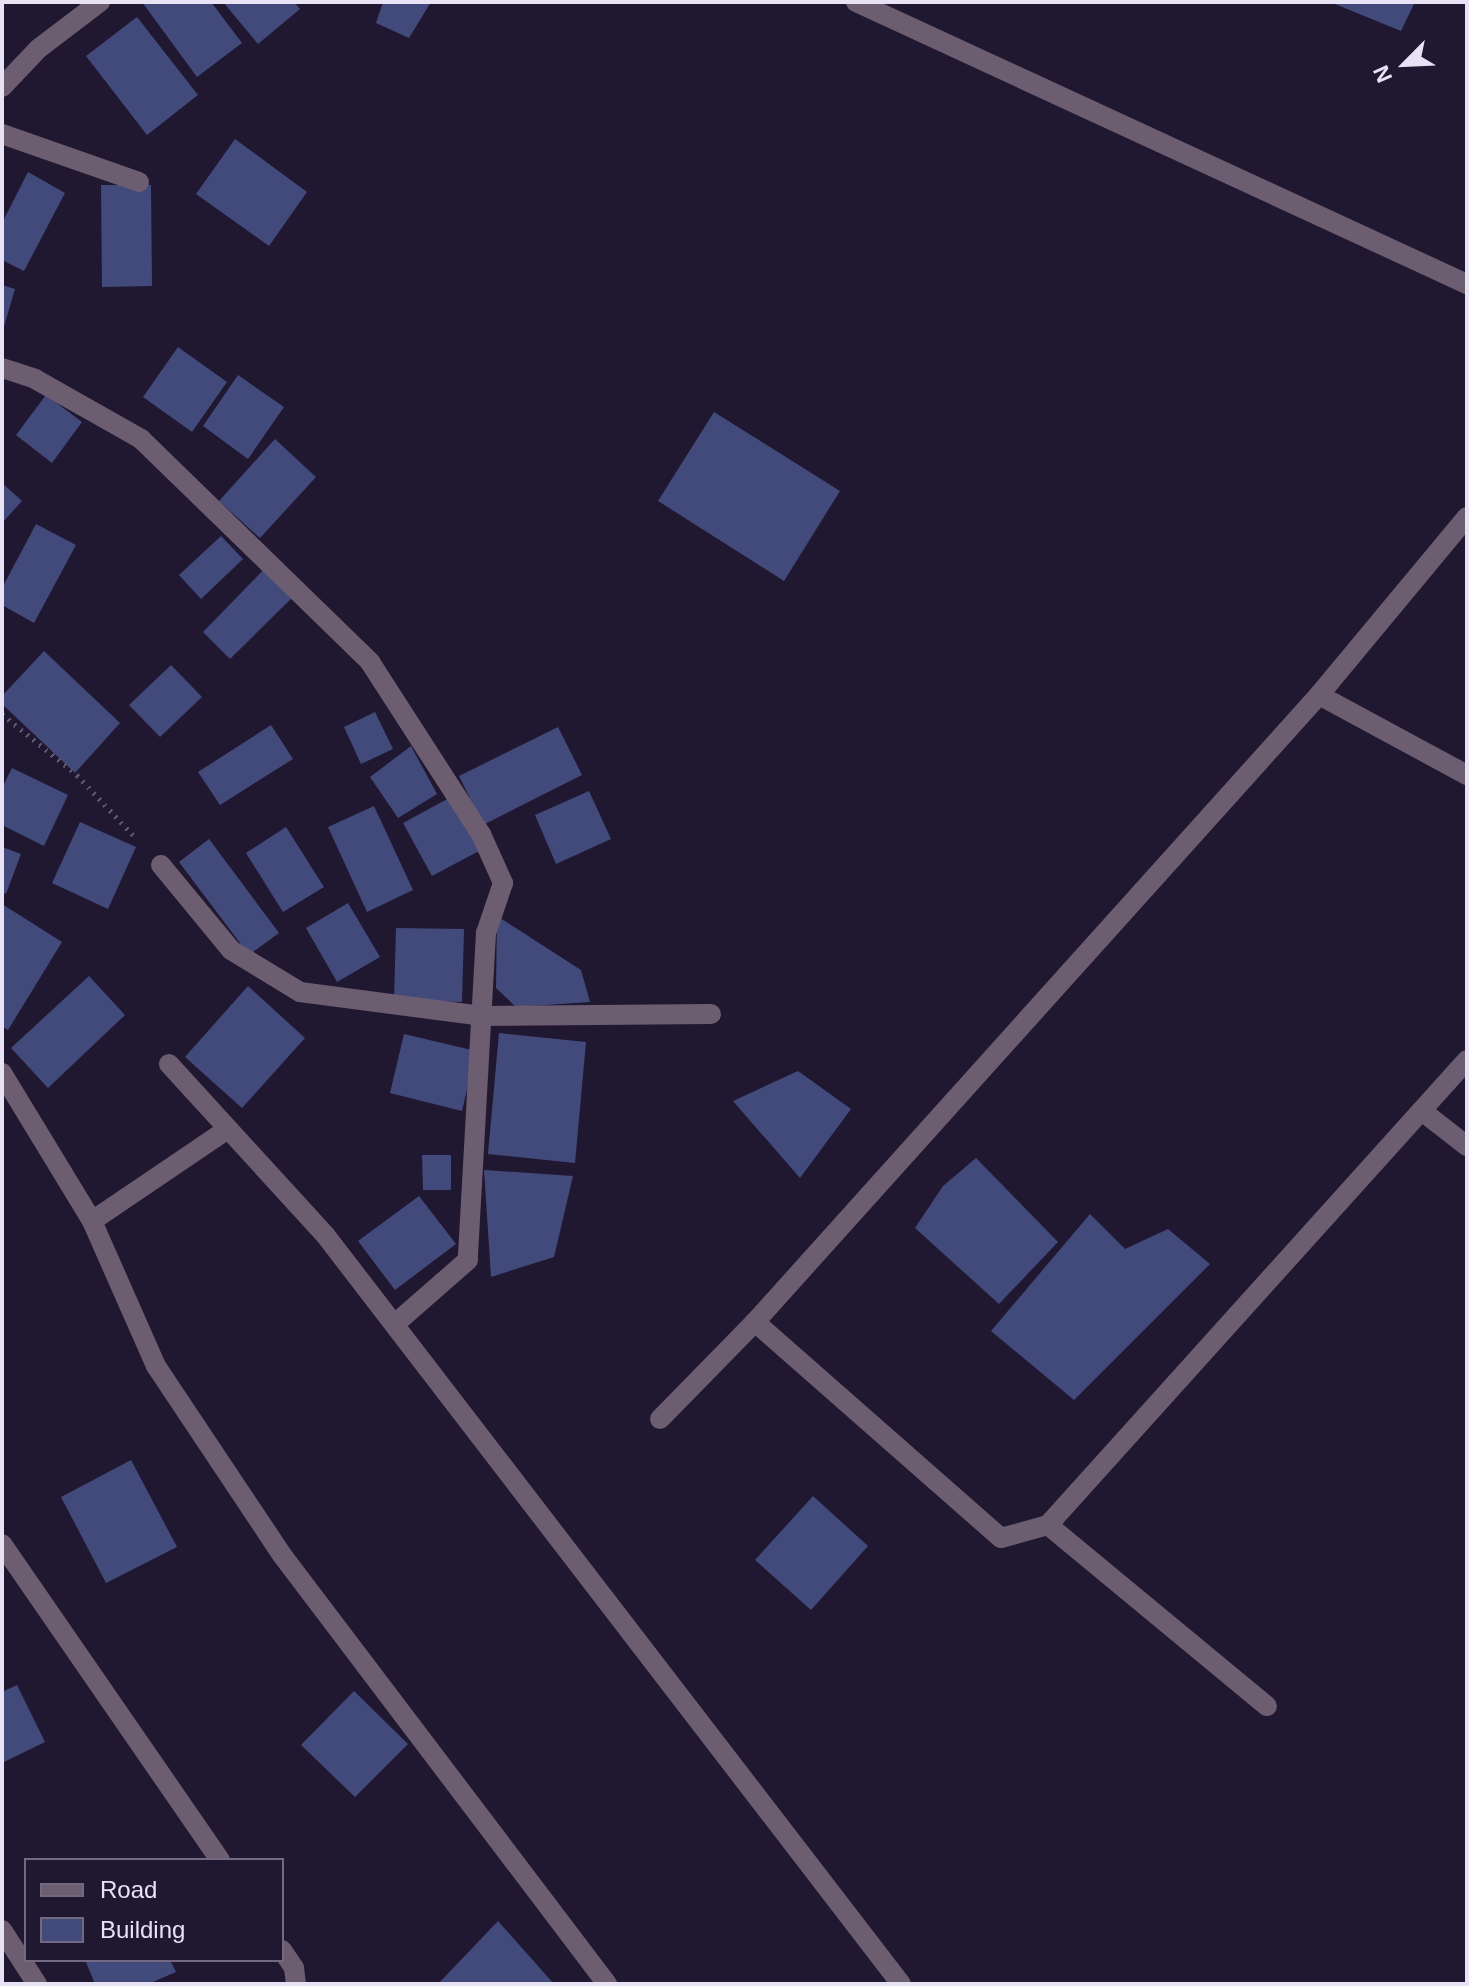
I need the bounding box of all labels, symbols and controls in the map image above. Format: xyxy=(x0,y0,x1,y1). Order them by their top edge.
north arrow xyxy=(1365,24,1445,104)
text: N xyxy=(1368,62,1397,86)
legend xyxy=(24,1858,284,1962)
text: Road xyxy=(100,1876,157,1903)
text: Building xyxy=(100,1916,185,1943)

